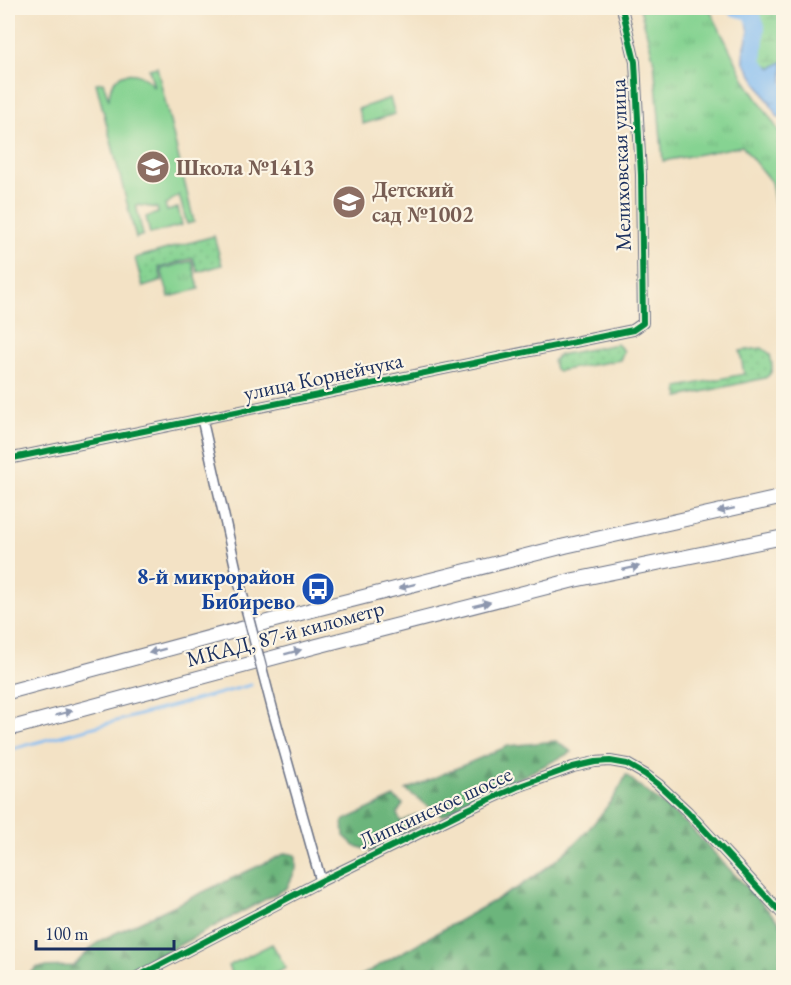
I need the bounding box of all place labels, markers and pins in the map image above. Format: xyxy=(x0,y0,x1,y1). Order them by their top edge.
school or university icon: Школа №1413 xyxy=(135,149,171,185)
place label: Школа №1413 xyxy=(176,153,315,182)
place label: Детский сад №1002 xyxy=(372,175,474,229)
school or university icon: Детский сад №1002 xyxy=(331,184,367,220)
place label: 8-й микрорайон Бибирево xyxy=(137,562,295,616)
bus stop icon: 8-й микрорайон Бибирево xyxy=(300,571,336,607)

